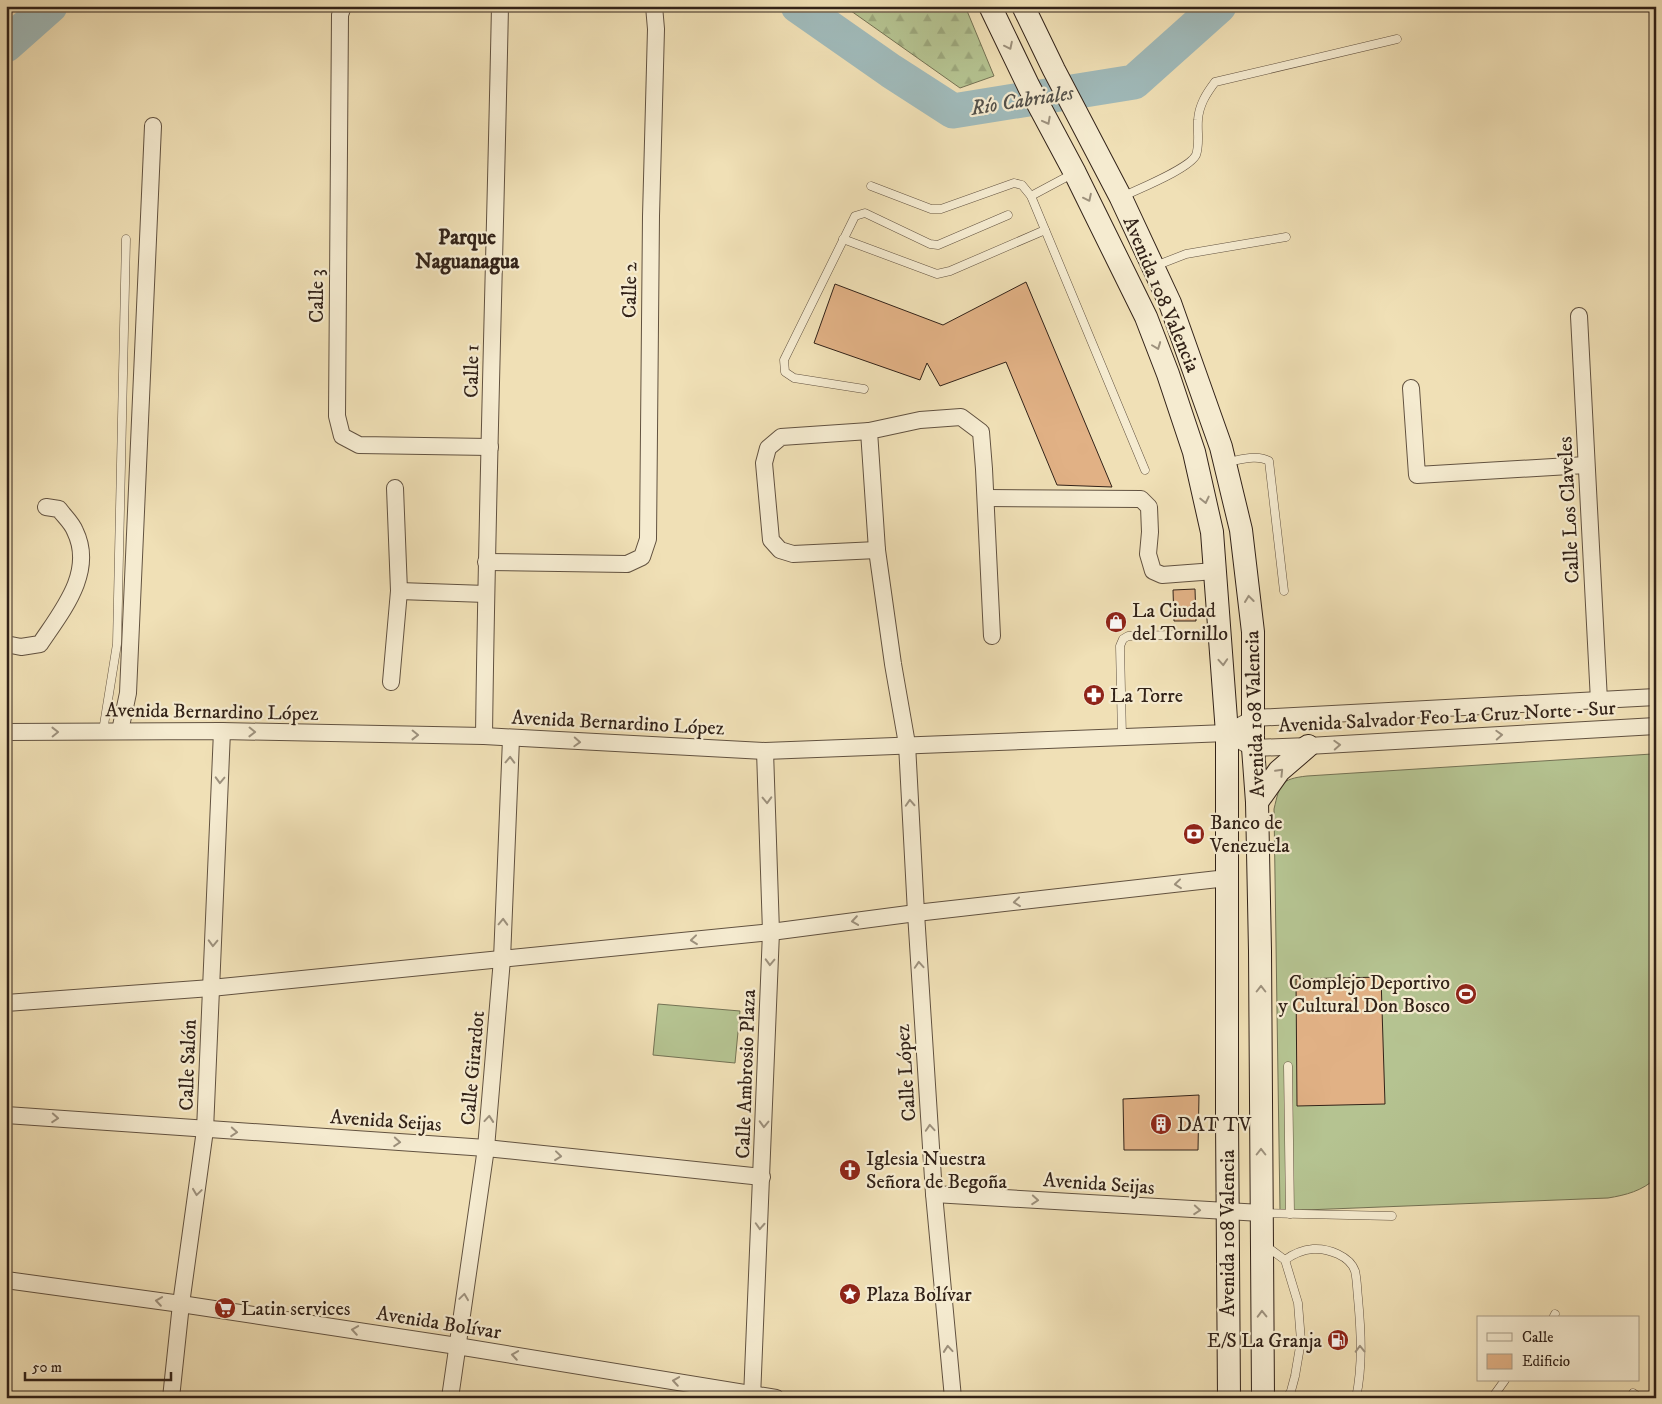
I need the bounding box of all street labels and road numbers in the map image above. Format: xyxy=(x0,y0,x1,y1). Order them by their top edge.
street label: Avenida 108 Valencia xyxy=(1117,213,1205,377)
street label: Calle 2 xyxy=(618,262,643,318)
street label: Calle 3 xyxy=(305,269,330,323)
street label: Calle 1 xyxy=(460,344,485,398)
street label: Calle Los Claveles xyxy=(1553,436,1586,584)
street label: Avenida 108 Valencia xyxy=(1240,630,1271,798)
street label: Avenida Salvador Feo La Cruz Norte - Sur xyxy=(1278,696,1617,739)
street label: Avenida Bernardino López xyxy=(105,698,319,727)
street label: Avenida Bernardino López xyxy=(511,705,725,742)
street label: Calle Ambrosio Plaza xyxy=(731,988,762,1159)
street label: Calle Girardot xyxy=(456,1010,491,1126)
street label: Calle Salón xyxy=(174,1018,203,1111)
street label: Calle López xyxy=(891,1023,922,1122)
street label: Avenida Seijas xyxy=(329,1105,443,1138)
street label: Avenida 108 Valencia xyxy=(1216,1149,1241,1316)
street label: Avenida Seijas xyxy=(1042,1168,1156,1201)
street label: Avenida Bolívar xyxy=(375,1301,503,1346)

